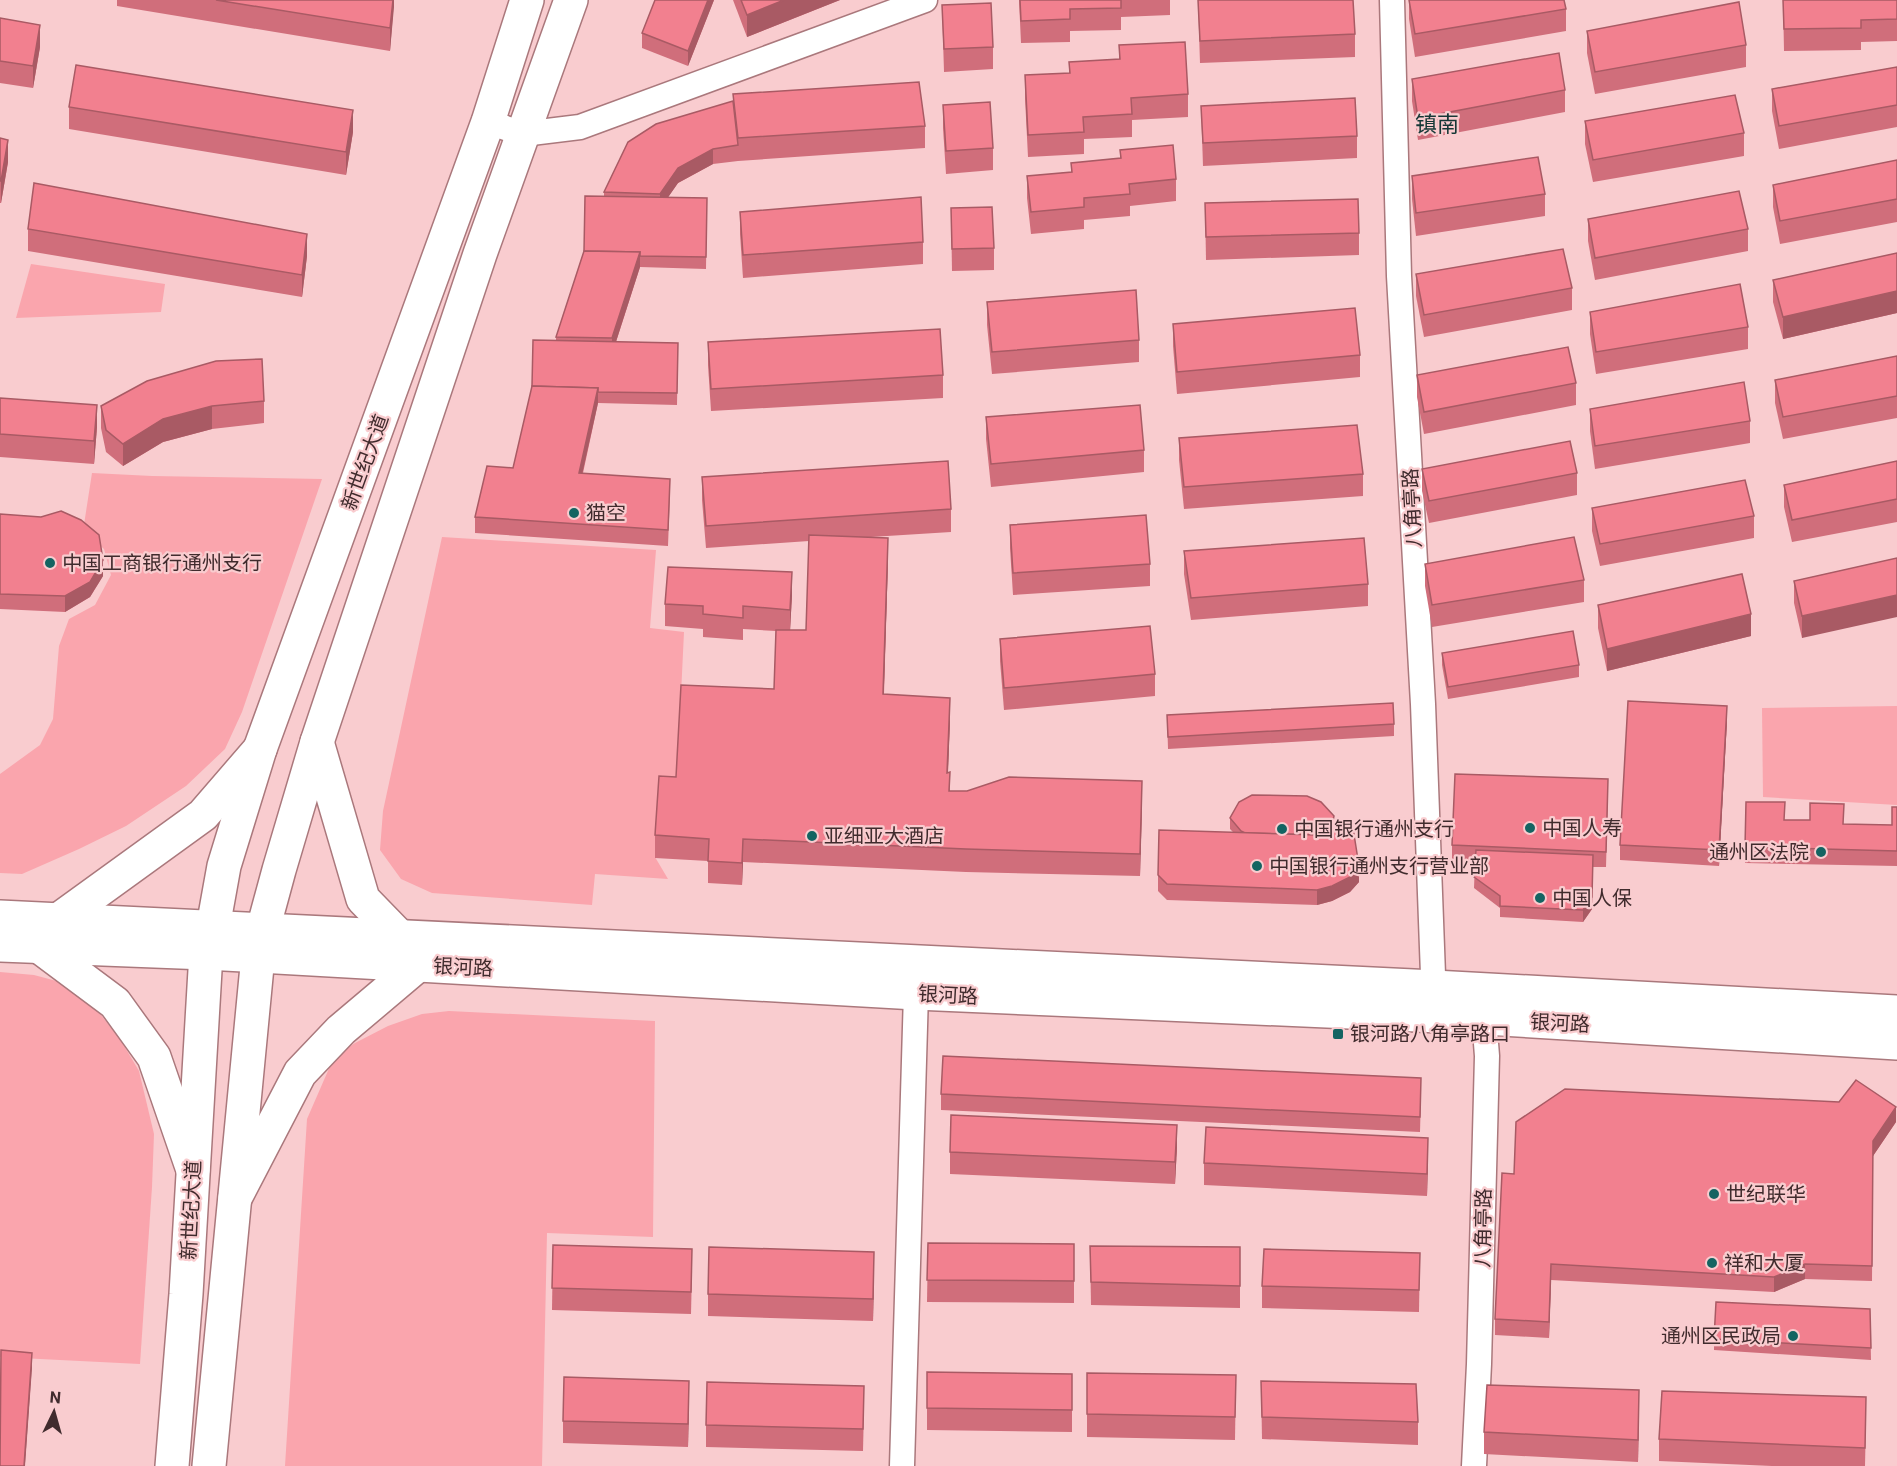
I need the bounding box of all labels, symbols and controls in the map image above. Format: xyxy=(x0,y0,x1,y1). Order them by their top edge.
district label: 镇南 xyxy=(1415,112,1459,137)
street label: 新世纪大道 xyxy=(337,411,393,513)
street label: 八角亭路 xyxy=(1398,467,1426,549)
place label: 猫空 xyxy=(586,501,626,525)
marker: 猫空 xyxy=(567,506,581,520)
place label: 中国工商银行通州支行 xyxy=(62,551,262,575)
marker: 中国工商银行通州支行 xyxy=(43,556,57,570)
place label: 中国人寿 xyxy=(1542,816,1622,840)
place label: 中国银行通州支行 xyxy=(1294,817,1454,841)
marker: 中国人寿 xyxy=(1523,821,1537,835)
marker: 中国银行通州支行 xyxy=(1275,822,1289,836)
place label: 亚细亚大酒店 xyxy=(824,824,944,848)
marker: 亚细亚大酒店 xyxy=(805,829,819,843)
place label: 通州区法院 xyxy=(1709,840,1809,864)
marker: 通州区法院 xyxy=(1814,845,1828,859)
place label: 中国银行通州支行营业部 xyxy=(1269,854,1489,878)
marker: 中国银行通州支行营业部 xyxy=(1250,859,1264,873)
place label: 中国人保 xyxy=(1552,886,1632,910)
marker: 中国人保 xyxy=(1533,891,1547,905)
street label: 银河路 xyxy=(432,953,494,981)
street label: 银河路 xyxy=(917,981,979,1009)
street label: 银河路 xyxy=(1529,1009,1591,1037)
place label: 银河路八角亭路口 xyxy=(1350,1022,1510,1046)
marker: 银河路八角亭路口 xyxy=(1331,1027,1345,1041)
street label: 新世纪大道 xyxy=(176,1159,206,1261)
place label: 世纪联华 xyxy=(1726,1182,1806,1206)
marker: 世纪联华 xyxy=(1707,1187,1721,1201)
street label: 八角亭路 xyxy=(1470,1188,1496,1268)
place label: 祥和大厦 xyxy=(1724,1251,1804,1275)
marker: 祥和大厦 xyxy=(1705,1256,1719,1270)
place label: 通州区民政局 xyxy=(1661,1324,1781,1348)
marker: 通州区民政局 xyxy=(1786,1329,1800,1343)
north arrow xyxy=(24,1382,84,1442)
text: N xyxy=(49,1388,62,1408)

